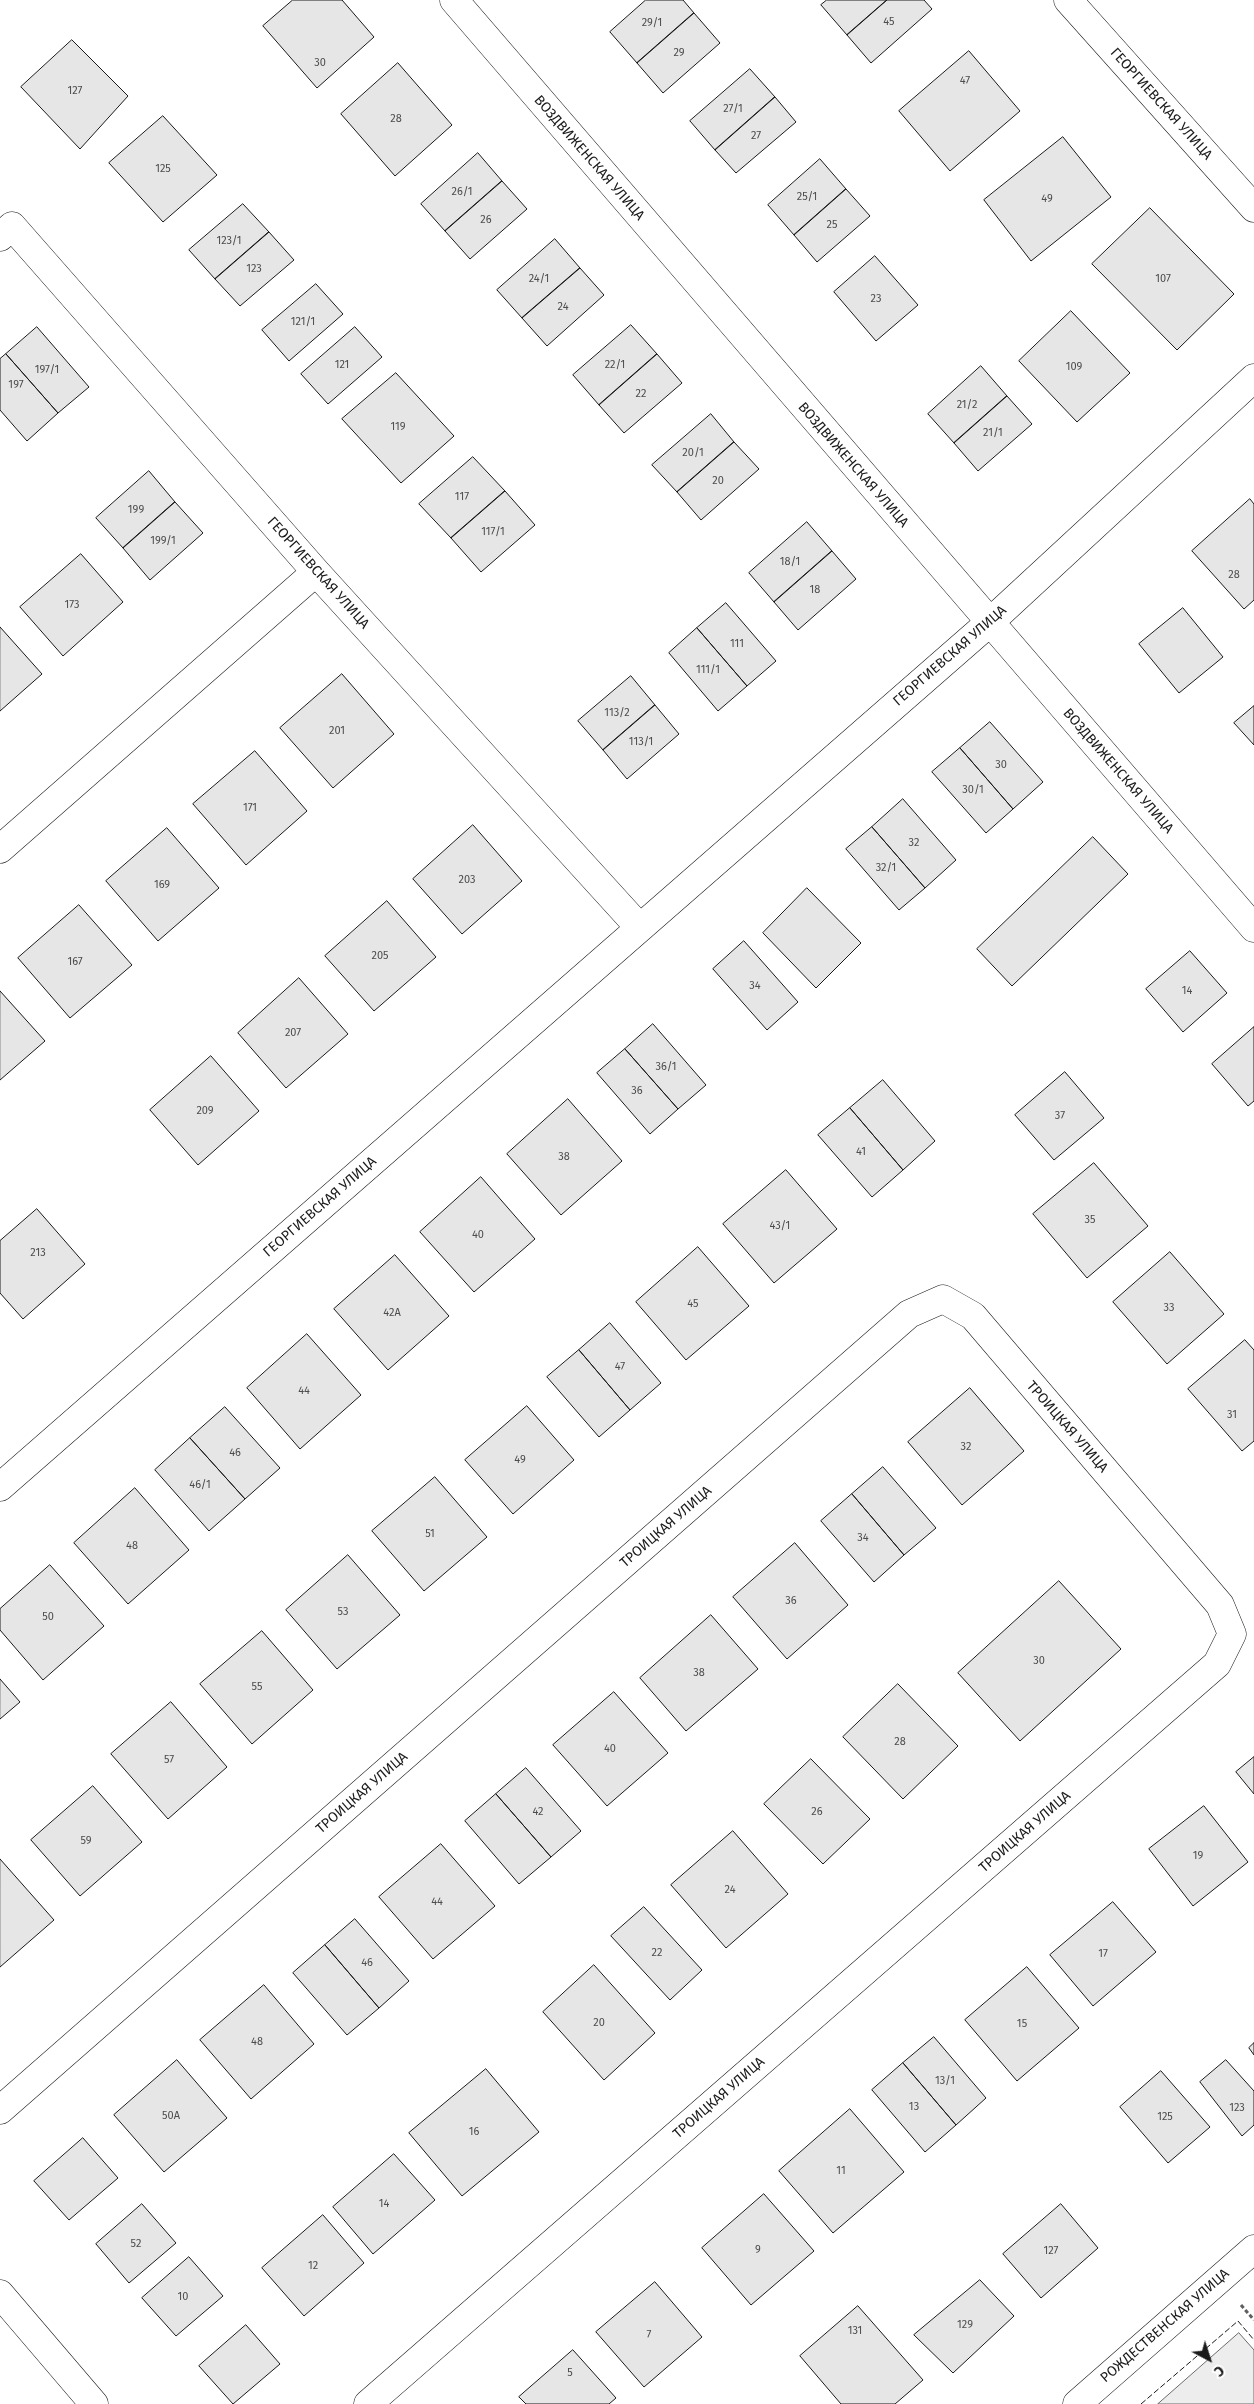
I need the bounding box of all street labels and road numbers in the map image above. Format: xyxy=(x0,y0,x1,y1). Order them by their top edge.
street label: ГЕОРГИЕВСКАЯ УЛИЦА xyxy=(1106,45,1216,163)
street label: ВОЗДВИЖЕНСКАЯ УЛИЦА xyxy=(530,92,648,224)
street label: ВОЗДВИЖЕНСКАЯ УЛИЦА xyxy=(794,399,912,531)
street label: ГЕОРГИЕВСКАЯ УЛИЦА xyxy=(263,514,373,632)
street label: ГЕОРГИЕВСКАЯ УЛИЦА xyxy=(890,602,1010,710)
street label: ВОЗДВИЖЕНСКАЯ УЛИЦА xyxy=(1059,705,1177,837)
street label: ГЕОРГИЕВСКАЯ УЛИЦА xyxy=(260,1153,380,1261)
street label: ТРОИЦКАЯ УЛИЦА xyxy=(1023,1378,1111,1476)
street label: ТРОИЦКАЯ УЛИЦА xyxy=(617,1483,715,1571)
street label: ТРОИЦКАЯ УЛИЦА xyxy=(313,1749,411,1837)
street label: ТРОИЦКАЯ УЛИЦА xyxy=(976,1788,1074,1876)
street label: ТРОИЦКАЯ УЛИЦА xyxy=(670,2054,768,2142)
street label: РОЖДЕСТВЕНСКАЯ УЛИЦА xyxy=(1097,2265,1233,2387)

